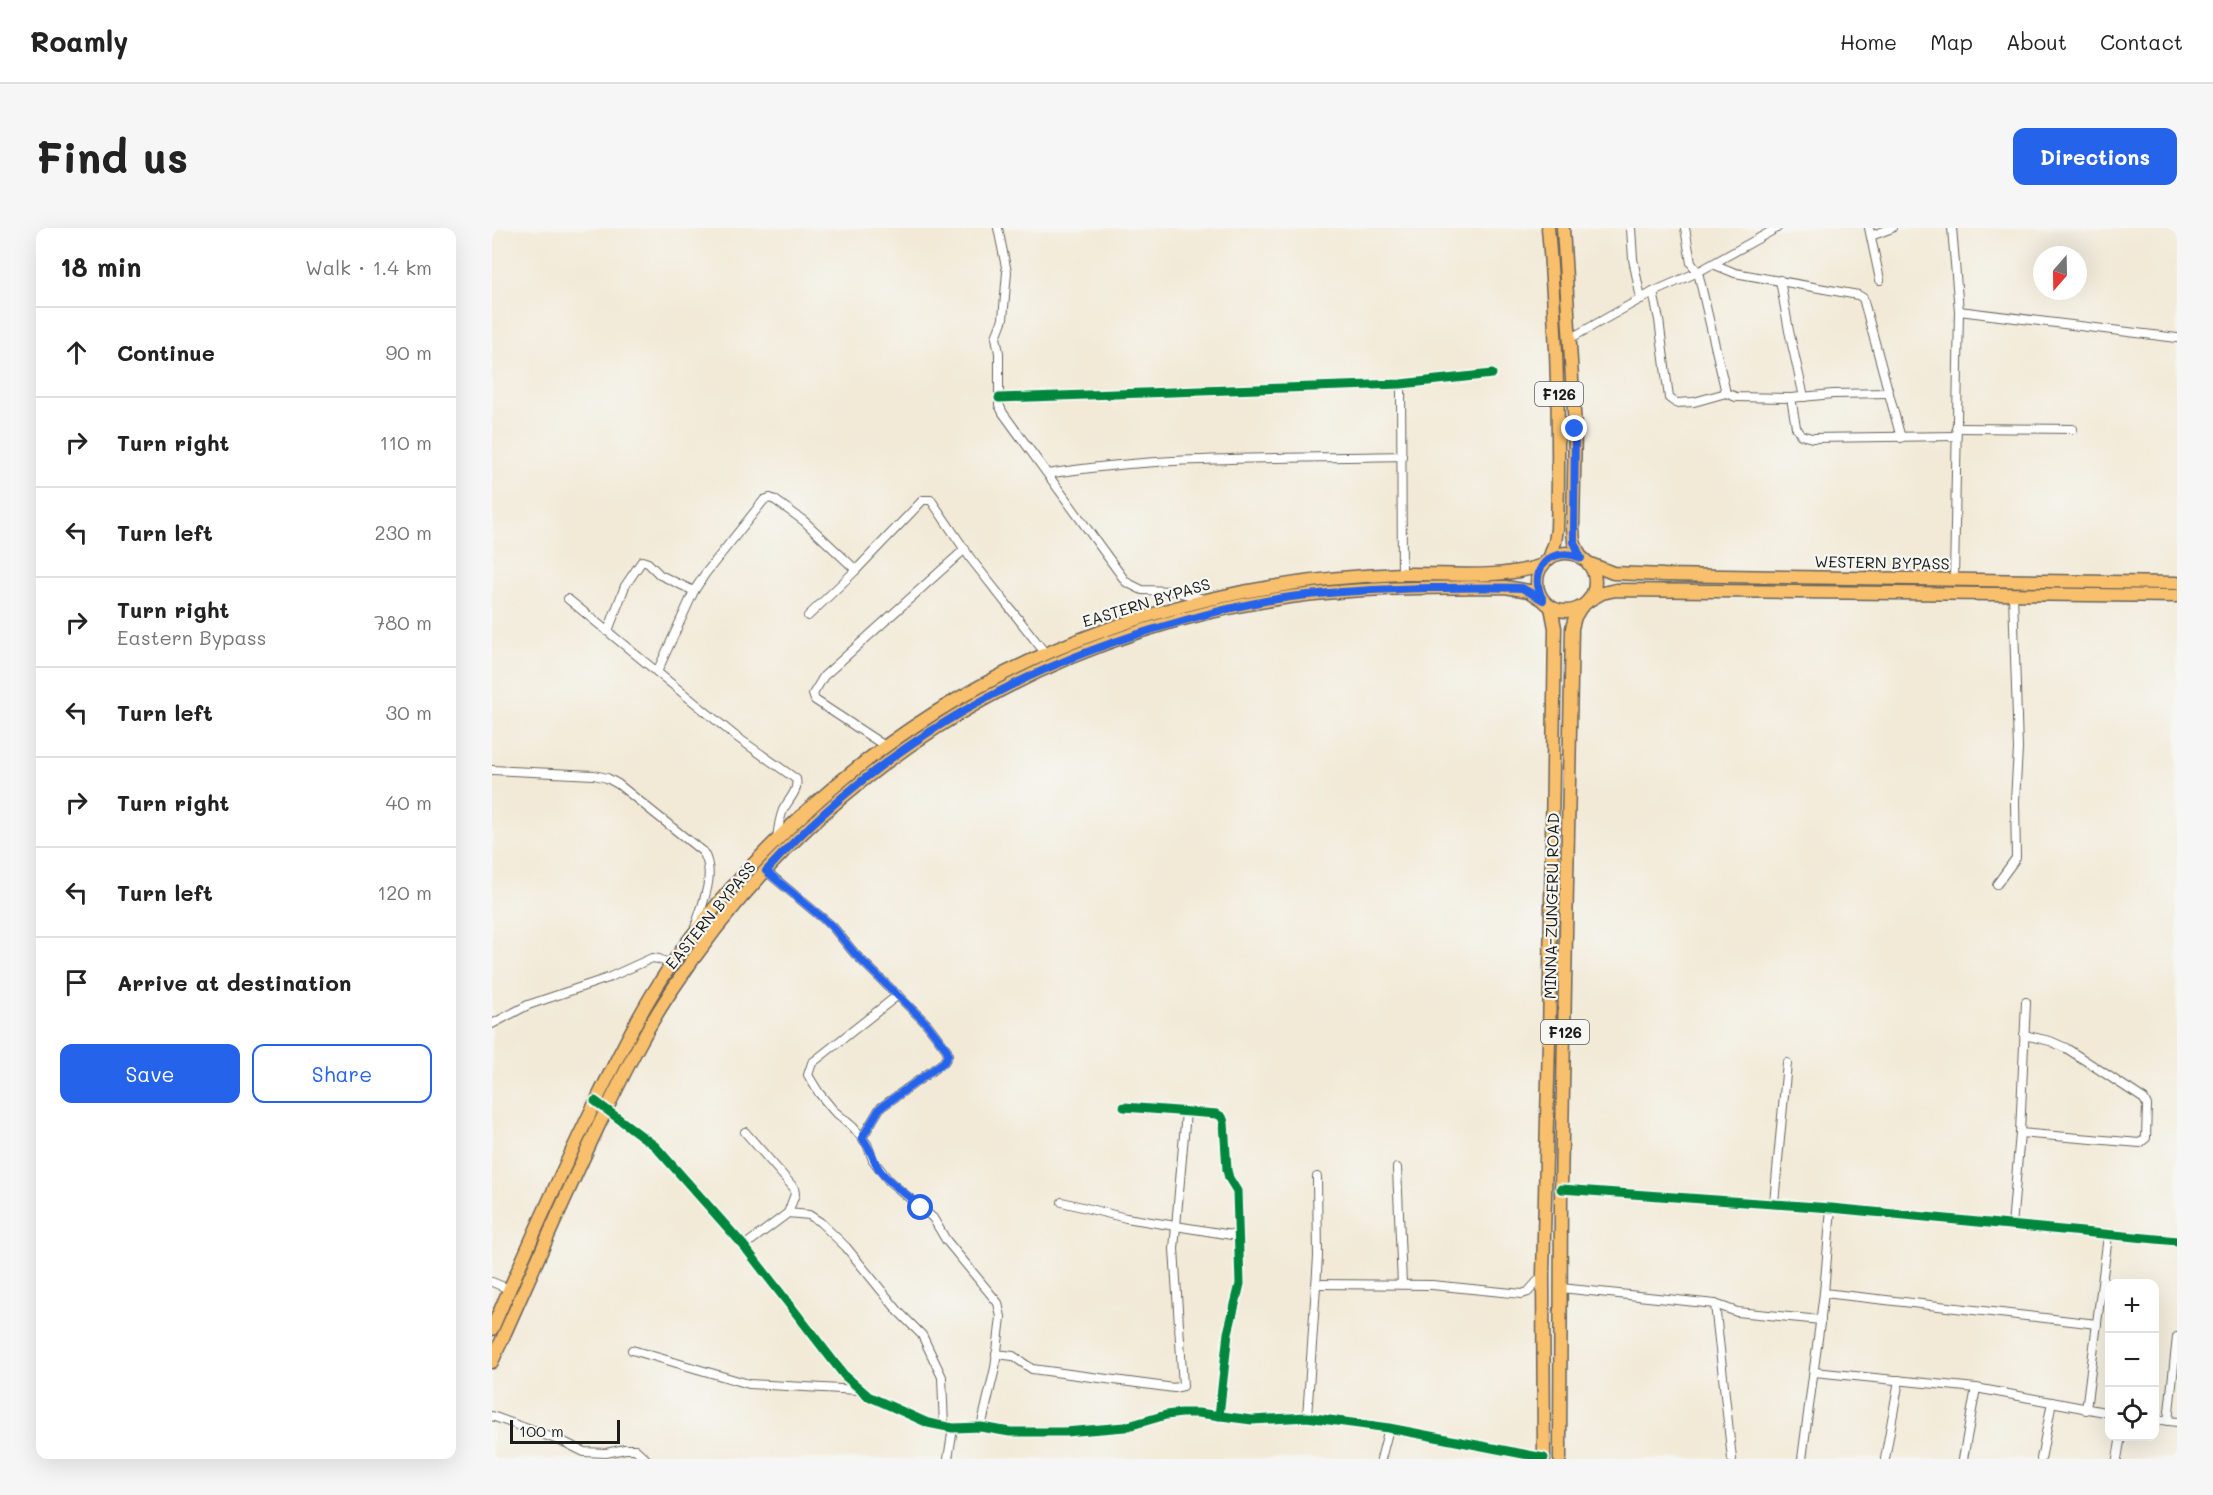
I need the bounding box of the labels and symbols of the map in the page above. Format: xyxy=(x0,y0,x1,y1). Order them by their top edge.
north arrow xyxy=(2033,246,2087,300)
road number: F126 xyxy=(1535,382,1583,406)
route end xyxy=(1561,415,1587,441)
street label: WESTERN BYPASS xyxy=(1814,550,1950,574)
street label: EASTERN BYPASS xyxy=(1080,573,1212,631)
street label: MINNA-ZUNGERU ROAD xyxy=(1539,813,1563,999)
street label: EASTERN BYPASS xyxy=(660,857,760,973)
road number: F126 xyxy=(1541,1020,1589,1044)
route start xyxy=(907,1194,933,1220)
scale bar xyxy=(510,1417,620,1444)

